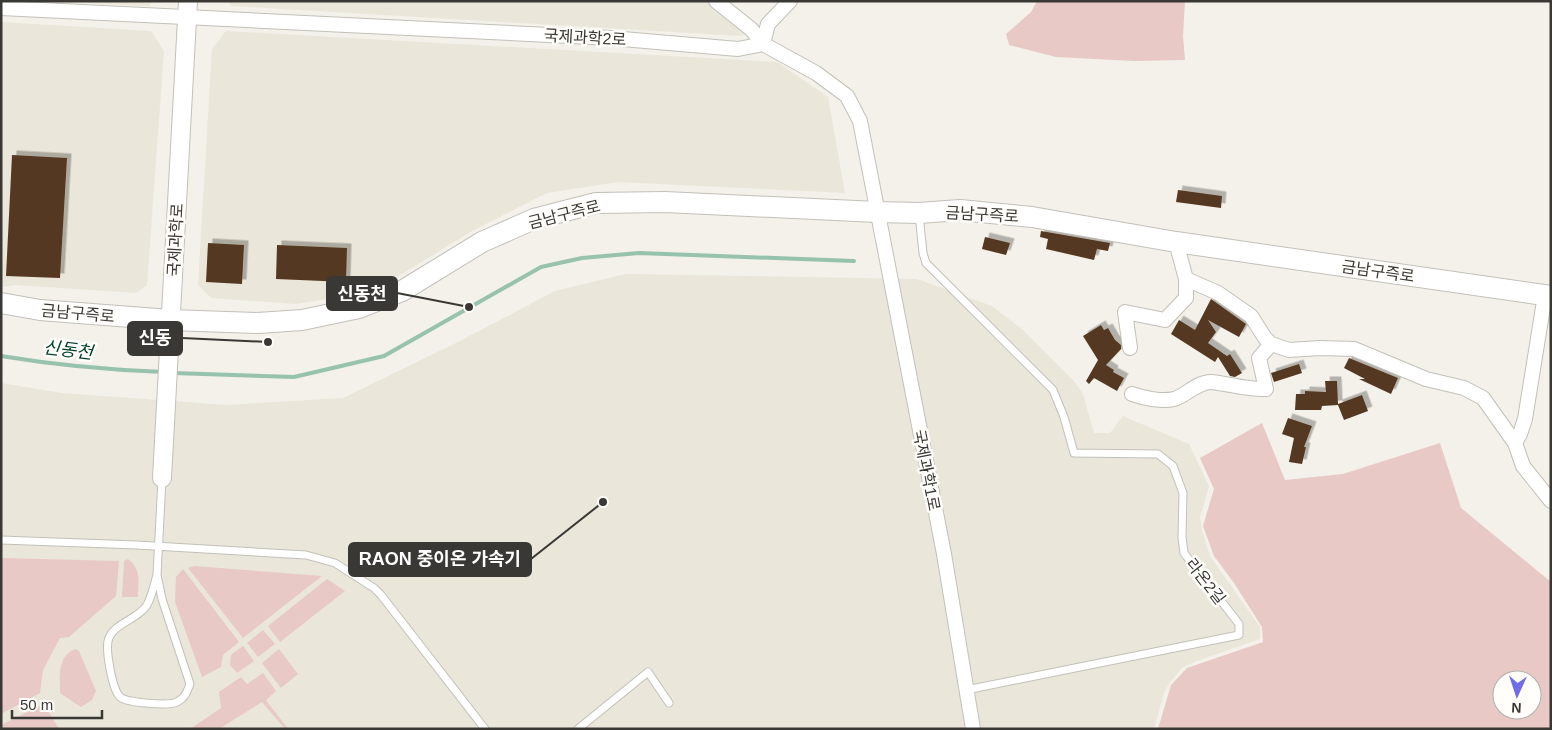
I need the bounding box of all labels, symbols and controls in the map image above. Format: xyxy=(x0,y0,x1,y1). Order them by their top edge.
street label: 국제과학2로 xyxy=(543,27,627,48)
street label: 금남구즉로 xyxy=(526,197,602,232)
street label: 국제과학로 xyxy=(165,203,186,277)
street label: 금남구즉로 xyxy=(945,204,1019,225)
street label: 금남구즉로 xyxy=(1340,258,1416,285)
callout: 신동천 xyxy=(327,277,397,310)
text: 신동천 xyxy=(337,284,387,304)
street label: 금남구즉로 xyxy=(41,302,116,325)
callout: 신동 xyxy=(128,322,182,355)
text: 신동 xyxy=(138,328,172,348)
water label: 신동천 xyxy=(42,337,96,363)
street label: 국제과학1로 xyxy=(910,428,943,512)
callout: RAON 중이온 가속기 xyxy=(349,543,531,576)
text: RAON 중이온 가속기 xyxy=(359,549,521,569)
street label: 라온2길 xyxy=(1183,555,1229,607)
north arrow xyxy=(1492,670,1542,720)
scale bar xyxy=(12,688,102,720)
text: 50 m xyxy=(20,696,53,713)
text: N xyxy=(1511,700,1522,716)

